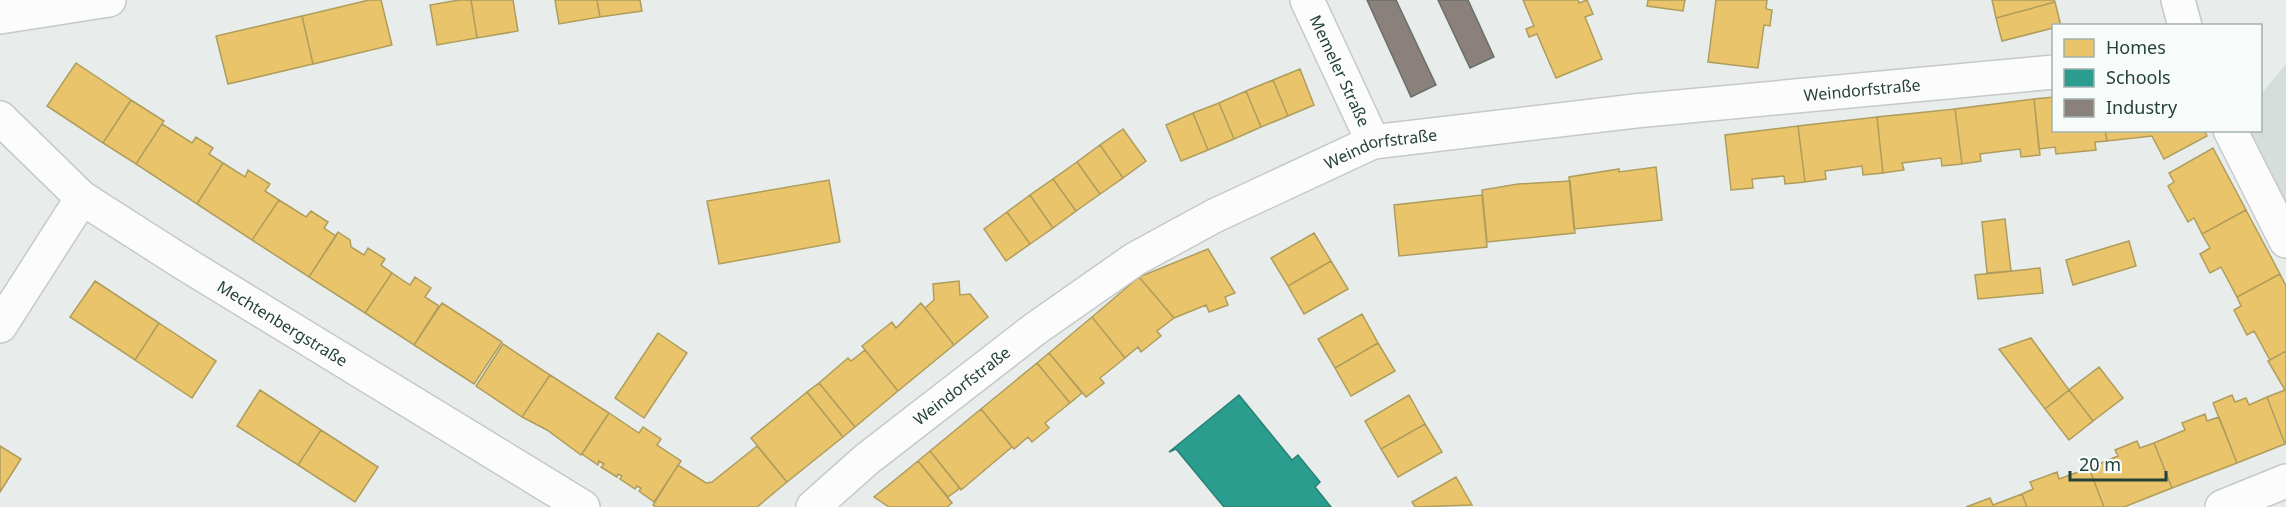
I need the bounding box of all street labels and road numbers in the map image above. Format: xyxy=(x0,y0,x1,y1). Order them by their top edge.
street label: Memeler Straße xyxy=(1305,11,1375,130)
street label: Weindorfstraße xyxy=(1803,73,1921,106)
street label: Weindorfstraße xyxy=(1321,123,1438,174)
street label: Mechtenbergstraße xyxy=(213,275,352,372)
street label: Weindorfstraße xyxy=(909,341,1015,430)

